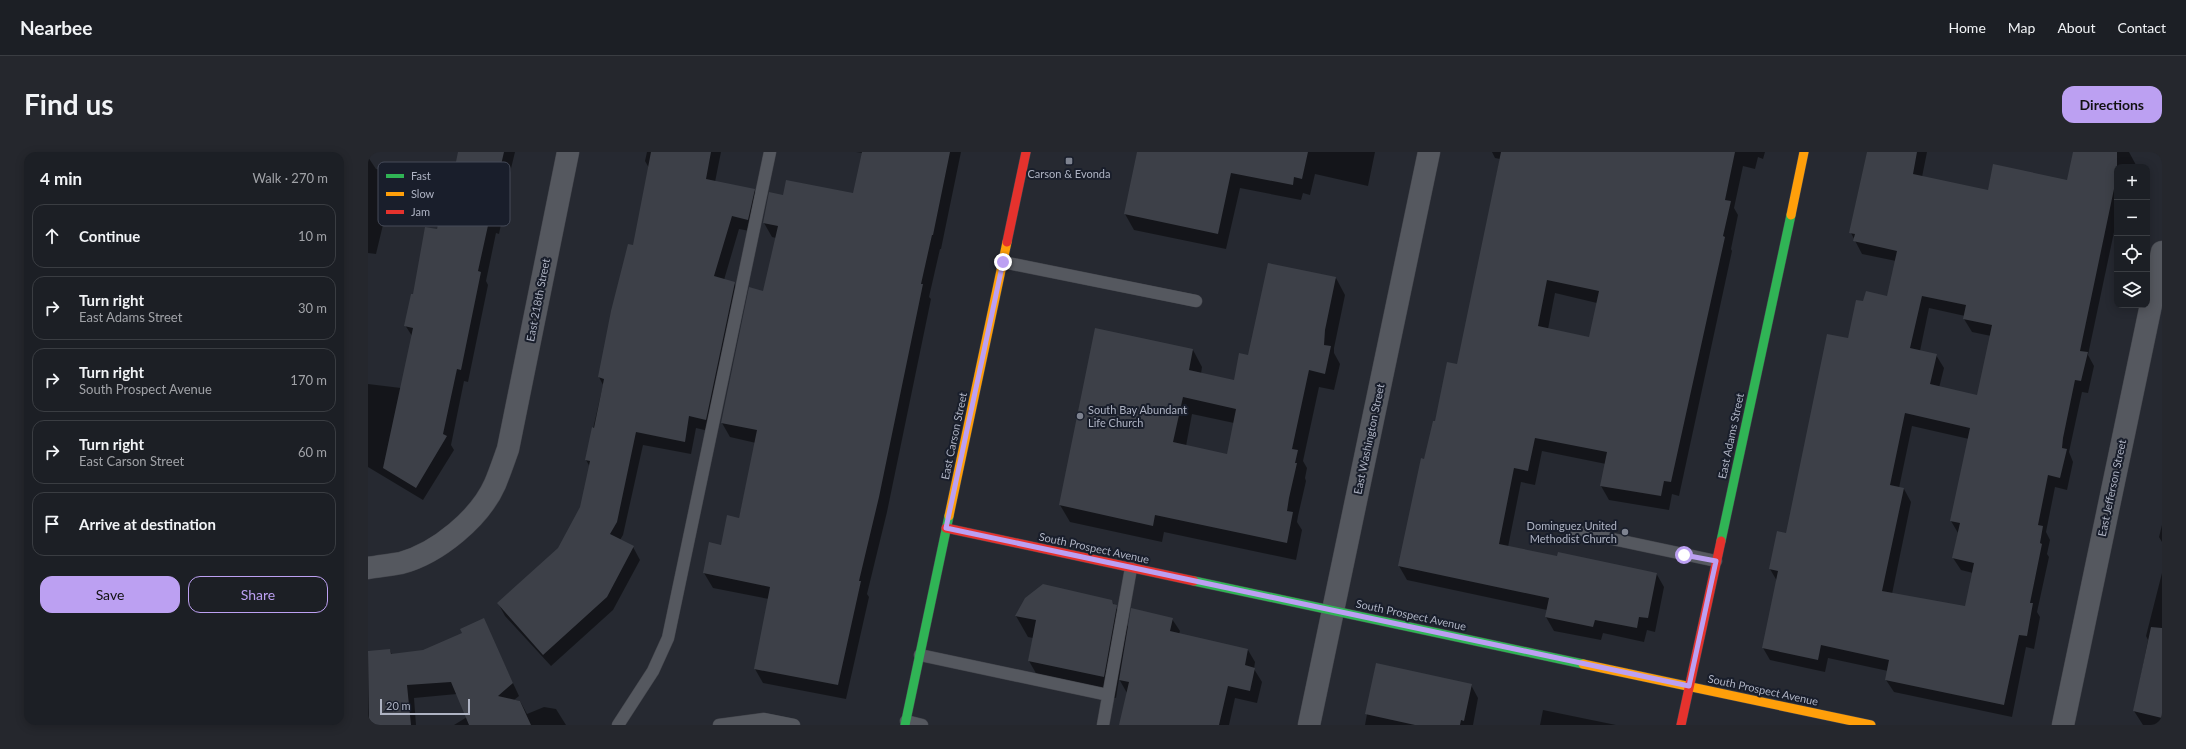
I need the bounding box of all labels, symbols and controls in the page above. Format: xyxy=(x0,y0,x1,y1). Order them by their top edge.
text: Nearbee xyxy=(20,16,92,39)
text: Home xyxy=(1948,19,1986,36)
text: Map xyxy=(2008,19,2035,36)
text: About xyxy=(2057,19,2095,36)
text: Contact xyxy=(2117,19,2166,36)
button: Directions xyxy=(2062,86,2162,123)
text: Find us xyxy=(24,87,114,121)
marker: Carson & Evonda xyxy=(1064,156,1074,166)
legend xyxy=(378,162,510,226)
map controls xyxy=(2114,164,2150,308)
button: + xyxy=(2114,164,2150,200)
place label: Carson & Evonda xyxy=(1027,167,1111,180)
text: 4 min xyxy=(40,168,82,189)
text: Fast xyxy=(411,169,431,182)
text: Walk · 270 m xyxy=(252,170,328,186)
text: Slow xyxy=(411,187,435,200)
button: − xyxy=(2114,200,2150,236)
text: Jam xyxy=(411,205,430,218)
icon: ahead xyxy=(41,225,63,247)
text: Continue xyxy=(79,227,140,245)
text: 10 m xyxy=(298,228,327,244)
button: locate xyxy=(2114,236,2150,272)
route end xyxy=(994,253,1012,271)
street label: East 218th Street xyxy=(523,257,552,343)
button: layers xyxy=(2114,272,2150,308)
text: Turn right xyxy=(79,291,144,309)
icon: right xyxy=(41,297,63,319)
text: 30 m xyxy=(298,300,327,316)
text: East Adams Street xyxy=(79,309,182,325)
text: Turn right xyxy=(79,363,144,381)
icon: right xyxy=(41,369,63,391)
text: 170 m xyxy=(290,372,327,388)
text: South Prospect Avenue xyxy=(79,381,212,397)
street label: East Washington Street xyxy=(1350,382,1387,495)
street label: East Carson Street xyxy=(938,391,969,481)
street label: East Adams Street xyxy=(1715,392,1746,480)
place label: South Bay Abundant Life Church xyxy=(1088,403,1187,429)
marker: South Bay Abundant Life Church xyxy=(1075,411,1085,421)
text: Turn right xyxy=(79,435,144,453)
street label: East Jefferson Street xyxy=(2095,438,2128,538)
icon: right xyxy=(41,441,63,463)
text: 60 m xyxy=(298,444,327,460)
text: East Carson Street xyxy=(79,453,184,469)
icon: arrive xyxy=(41,513,63,535)
text: Arrive at destination xyxy=(79,515,216,533)
place label: Dominguez United Methodist Church xyxy=(1527,519,1617,545)
marker: Dominguez United Methodist Church xyxy=(1620,527,1630,537)
street label: South Prospect Avenue xyxy=(1038,529,1151,566)
route start xyxy=(1675,546,1693,564)
button: Save xyxy=(40,576,180,613)
button: Share xyxy=(188,576,328,613)
street label: South Prospect Avenue xyxy=(1355,596,1468,633)
street label: South Prospect Avenue xyxy=(1707,671,1820,708)
scale bar xyxy=(380,697,470,716)
text: 20 m xyxy=(386,699,411,712)

